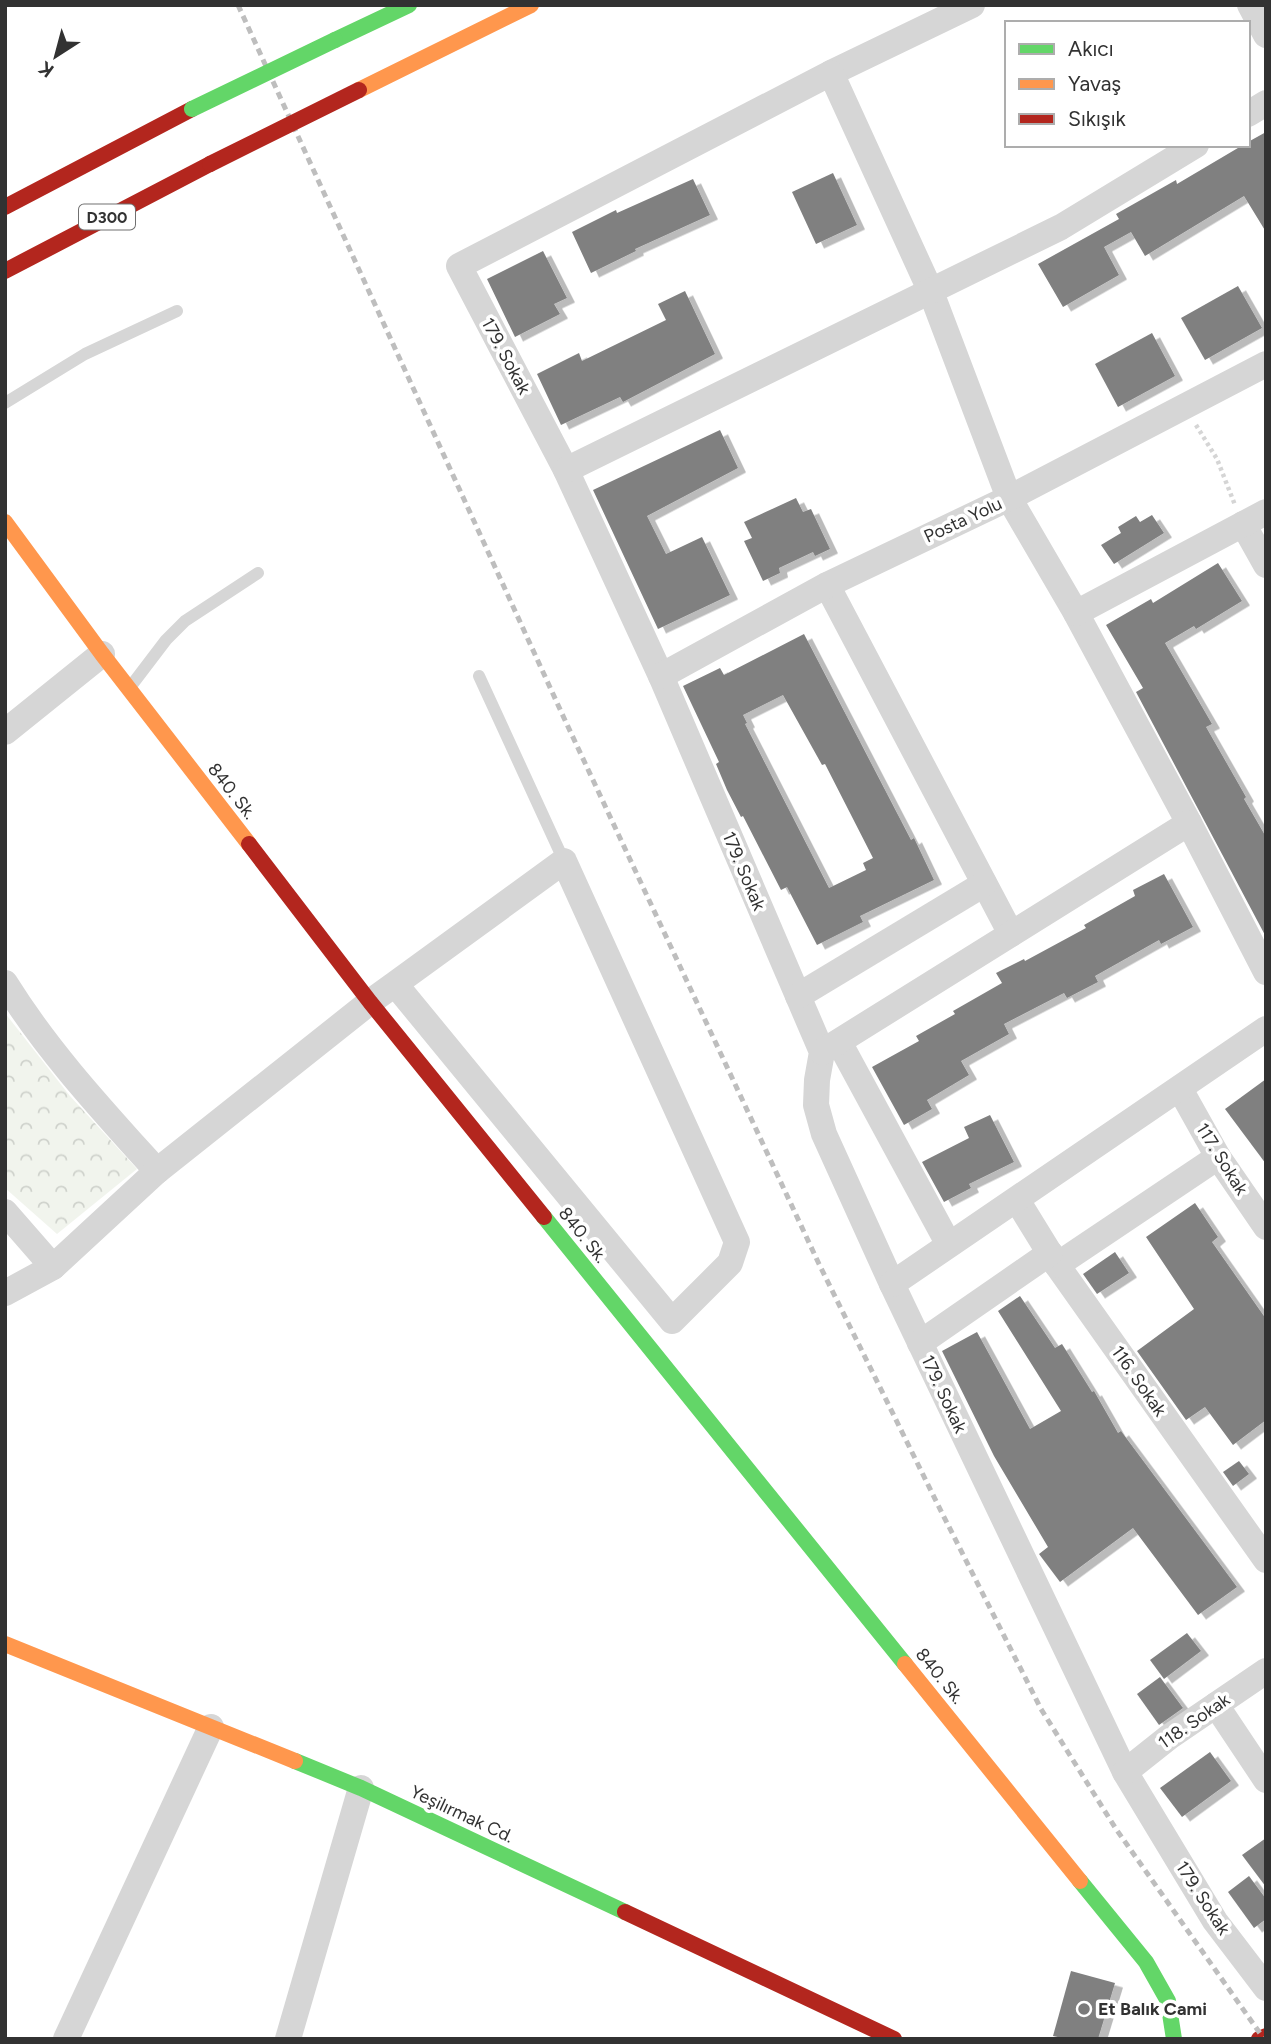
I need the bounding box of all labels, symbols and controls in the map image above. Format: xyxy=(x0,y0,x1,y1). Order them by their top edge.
north arrow xyxy=(21,21,91,91)
legend xyxy=(1005,21,1250,147)
text: Akıcı xyxy=(1068,36,1114,61)
text: K xyxy=(34,56,58,82)
text: Yavaş xyxy=(1068,71,1121,96)
text: Sıkışık xyxy=(1068,106,1127,131)
road number: D300 xyxy=(79,204,135,230)
street label: 179. Sokak xyxy=(477,314,535,398)
street label: Posta Yolu xyxy=(920,492,1006,548)
street label: 840. Sk. xyxy=(203,758,261,824)
street label: 179. Sokak xyxy=(718,828,771,914)
street label: 117. Sokak xyxy=(1191,1119,1253,1199)
street label: 840. Sk. xyxy=(554,1203,612,1267)
street label: 116. Sokak xyxy=(1107,1341,1171,1421)
street label: 179. Sokak xyxy=(916,1352,972,1437)
street label: 840. Sk. xyxy=(911,1644,969,1708)
street label: 118. Sokak xyxy=(1154,1688,1234,1754)
street label: Yeşilırmak Cd. xyxy=(407,1780,517,1848)
street label: 179. Sokak xyxy=(1171,1857,1235,1939)
place label: Et Balık Cami xyxy=(1098,1998,1207,2020)
marker: Et Balık Cami xyxy=(1076,2001,1092,2017)

